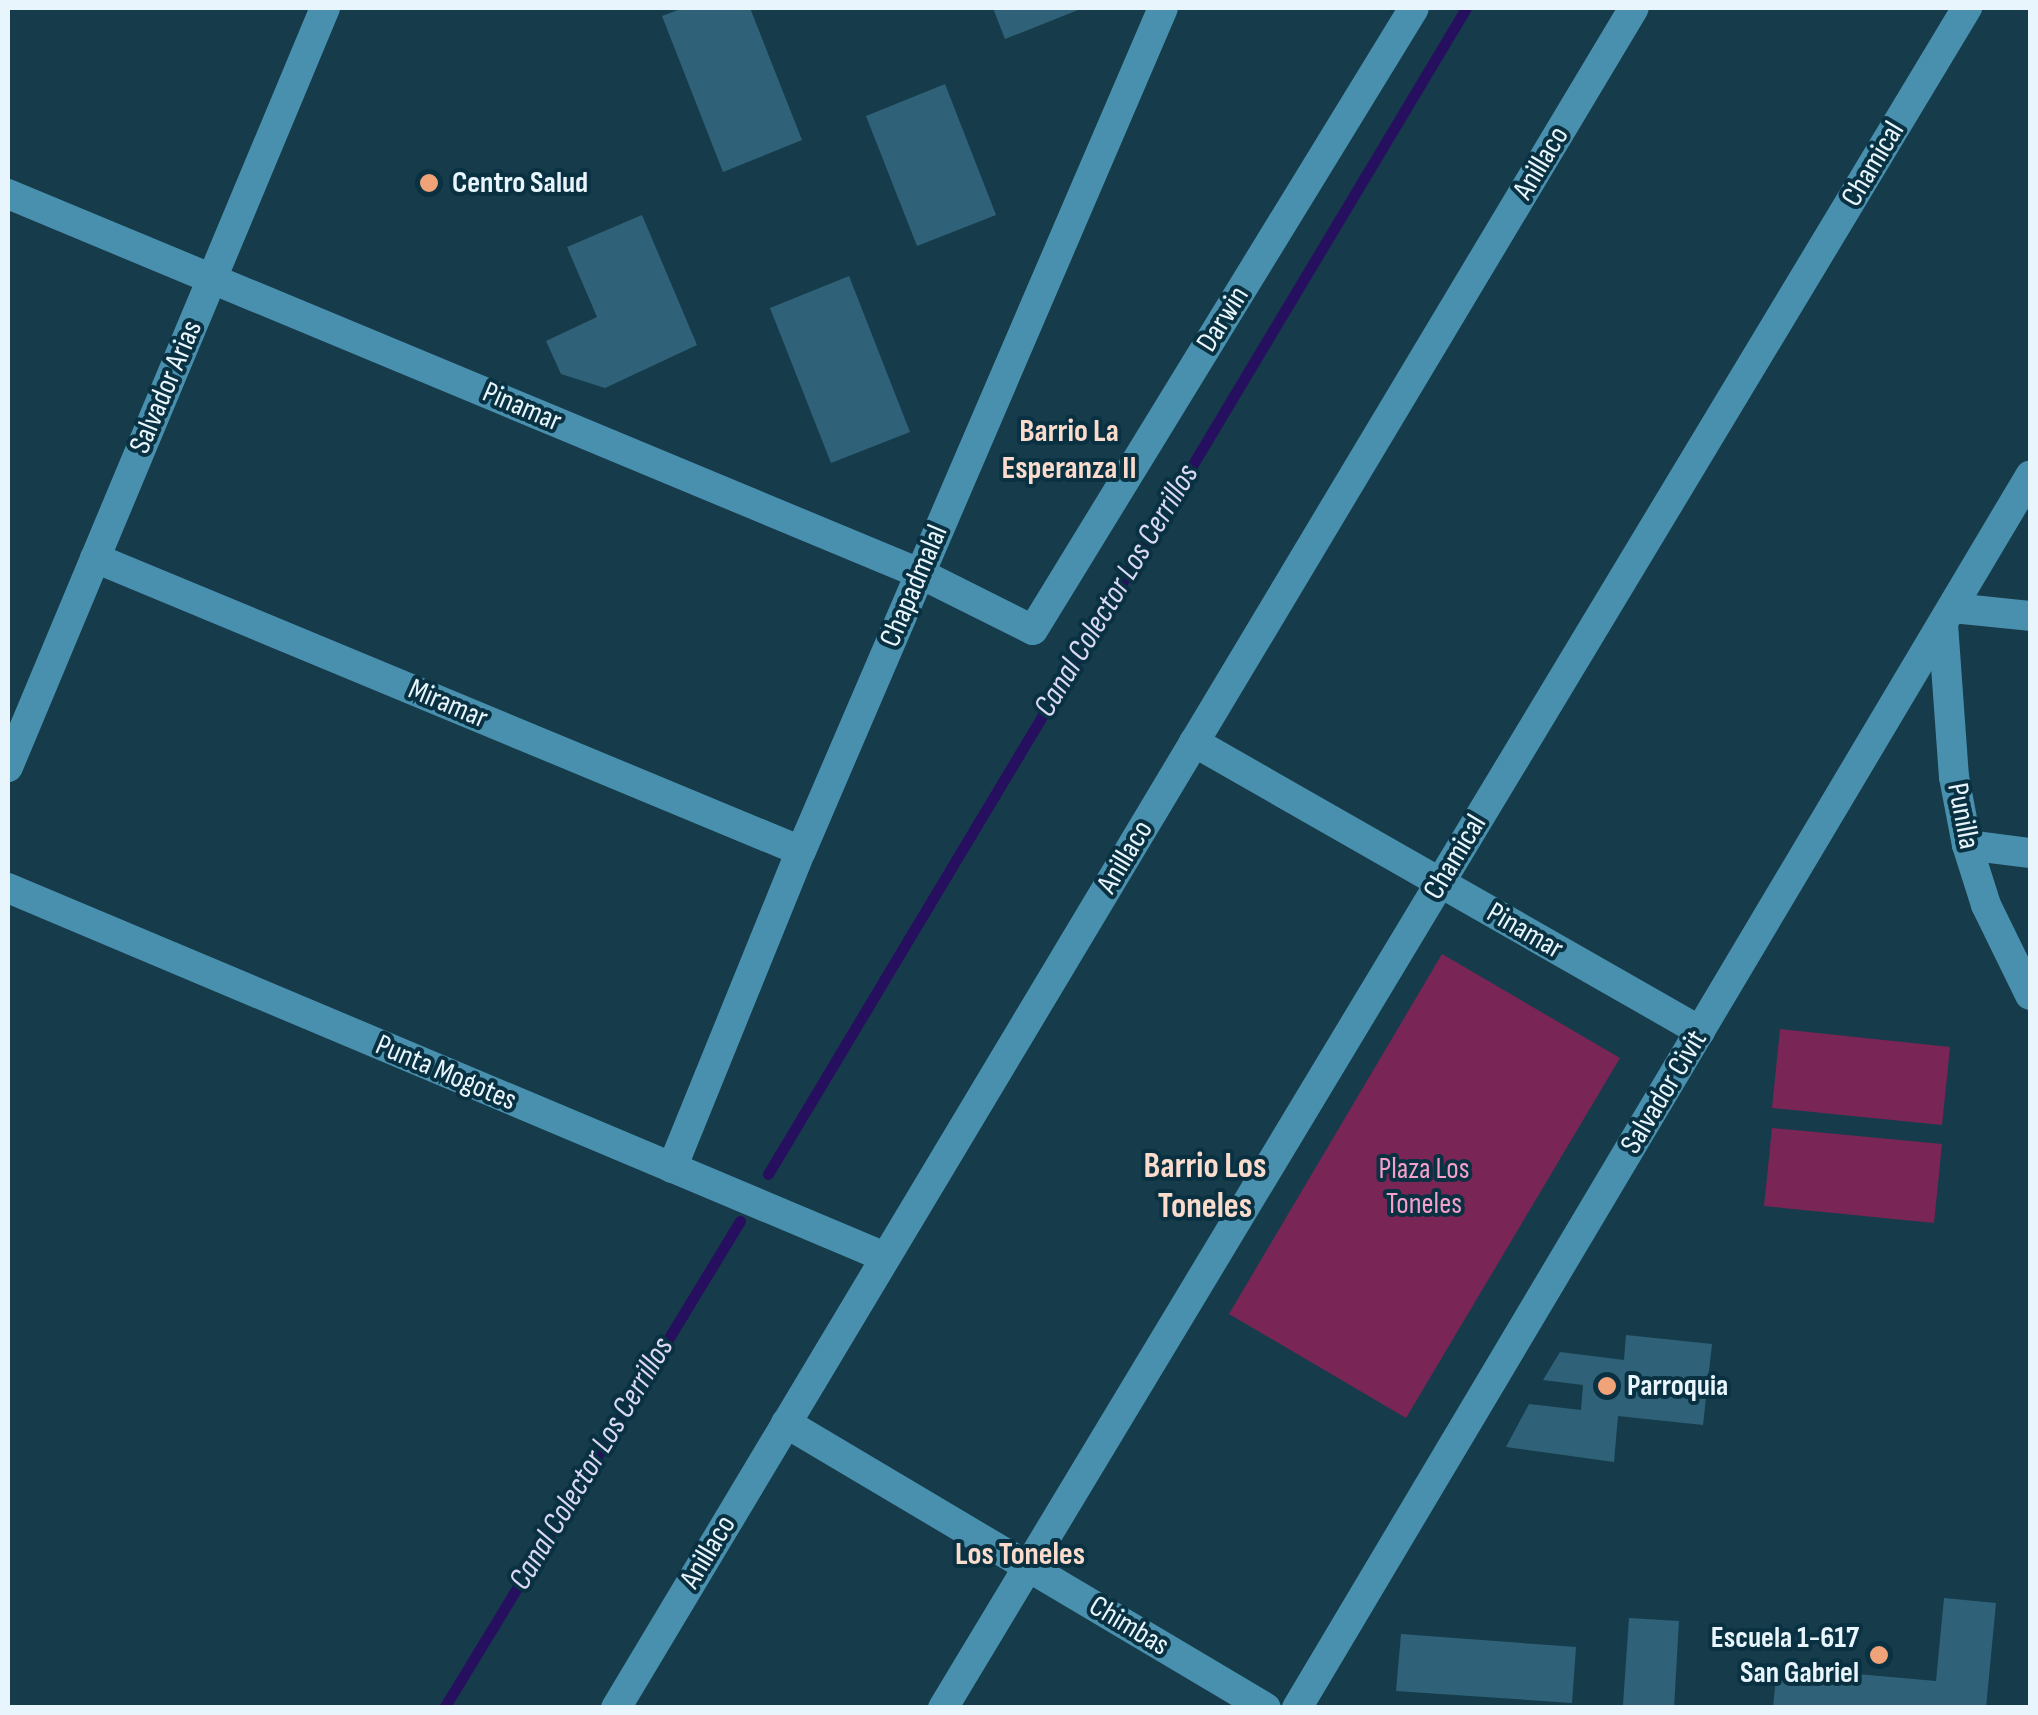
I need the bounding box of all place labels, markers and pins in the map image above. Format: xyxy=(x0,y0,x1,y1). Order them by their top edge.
place label: Centro Salud xyxy=(452,165,588,201)
marker: Centro Salud xyxy=(416,170,442,196)
place label: Parroquia xyxy=(1627,1368,1728,1404)
marker: Parroquia xyxy=(1596,1375,1618,1397)
place label: Escuela 1-617 San Gabriel xyxy=(1711,1620,1859,1690)
marker: Escuela 1-617 San Gabriel xyxy=(1868,1644,1890,1666)

